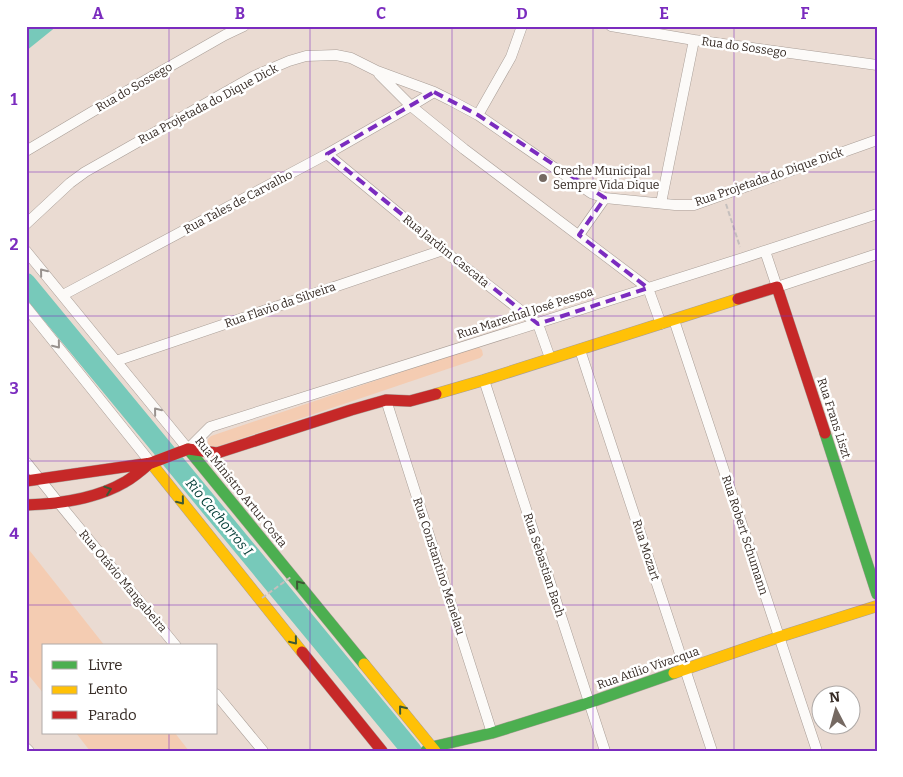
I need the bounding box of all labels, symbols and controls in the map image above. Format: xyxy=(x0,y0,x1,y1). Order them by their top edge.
text: A xyxy=(92,4,104,23)
text: B xyxy=(235,4,245,23)
text: C xyxy=(376,4,386,23)
text: D xyxy=(516,4,528,23)
text: E xyxy=(659,4,669,23)
text: F xyxy=(801,4,810,23)
street label: Rua do Sossego xyxy=(700,34,788,60)
street label: Rua do Sossego xyxy=(93,59,175,115)
street label: Rua Projetada do Dique Dick xyxy=(136,61,280,147)
text: 1 xyxy=(11,90,18,109)
street label: Rua Projetada do Dique Dick xyxy=(693,145,845,209)
place label: Creche Municipal Sempre Vida Dique xyxy=(553,164,659,192)
street label: Rua Tales de Carvalho xyxy=(181,167,295,237)
marker: Creche Municipal Sempre Vida Dique xyxy=(537,172,549,184)
street label: Rua Jardim Cascata xyxy=(400,212,492,290)
text: 2 xyxy=(9,235,19,254)
one-way arrow xyxy=(40,268,49,277)
street label: Rua Flavio da Silveira xyxy=(223,279,338,331)
street label: Rua Marechal José Pessoa xyxy=(455,284,595,342)
one-way arrow xyxy=(51,339,59,348)
street label: Rua Frans Liszt xyxy=(814,376,854,461)
text: 3 xyxy=(9,379,19,398)
one-way arrow xyxy=(155,408,163,417)
street label: Rua Ministro Artur Costa xyxy=(192,434,290,550)
street label: Rua Robert Schumann xyxy=(719,473,771,597)
water label: Rio Cachorros I xyxy=(182,475,257,560)
one-way arrow xyxy=(103,485,112,495)
one-way arrow xyxy=(176,495,185,504)
street label: Rua Constantino Menelau xyxy=(410,496,468,637)
street label: Rua Sebastian Bach xyxy=(521,511,568,619)
street label: Rua Mozart xyxy=(630,518,663,583)
text: 4 xyxy=(9,524,19,543)
street label: Rua Otávio Mangabeira xyxy=(76,527,170,635)
one-way arrow xyxy=(295,580,304,589)
one-way arrow xyxy=(288,635,296,644)
legend xyxy=(42,644,218,734)
street label: Rua Atilio Vivacqua xyxy=(595,644,701,692)
text: Livre xyxy=(88,656,123,674)
text: 5 xyxy=(10,668,19,687)
text: Lento xyxy=(88,680,128,698)
north arrow xyxy=(810,684,860,734)
text: N xyxy=(828,689,841,707)
text: Parado xyxy=(88,706,137,724)
one-way arrow xyxy=(398,706,407,715)

